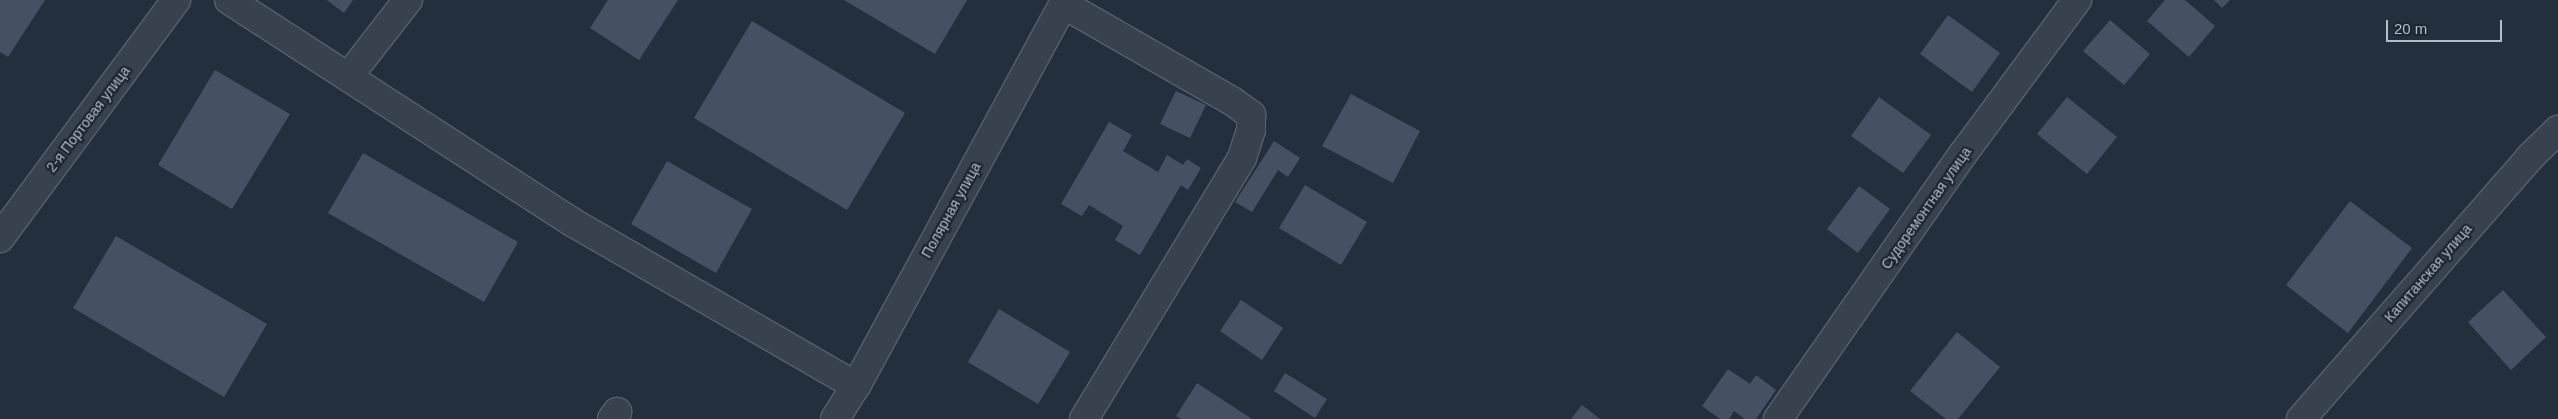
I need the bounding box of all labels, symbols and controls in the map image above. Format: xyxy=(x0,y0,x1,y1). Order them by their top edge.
scale bar xyxy=(2388,10,2504,42)
text: 20 m xyxy=(2394,20,2427,37)
street label: 2-я Портовая улица xyxy=(43,63,133,175)
street label: Судоремонтная улица xyxy=(1877,144,1975,272)
street label: Полярная улица xyxy=(918,159,984,261)
street label: Капитанская улица xyxy=(2381,221,2475,325)

